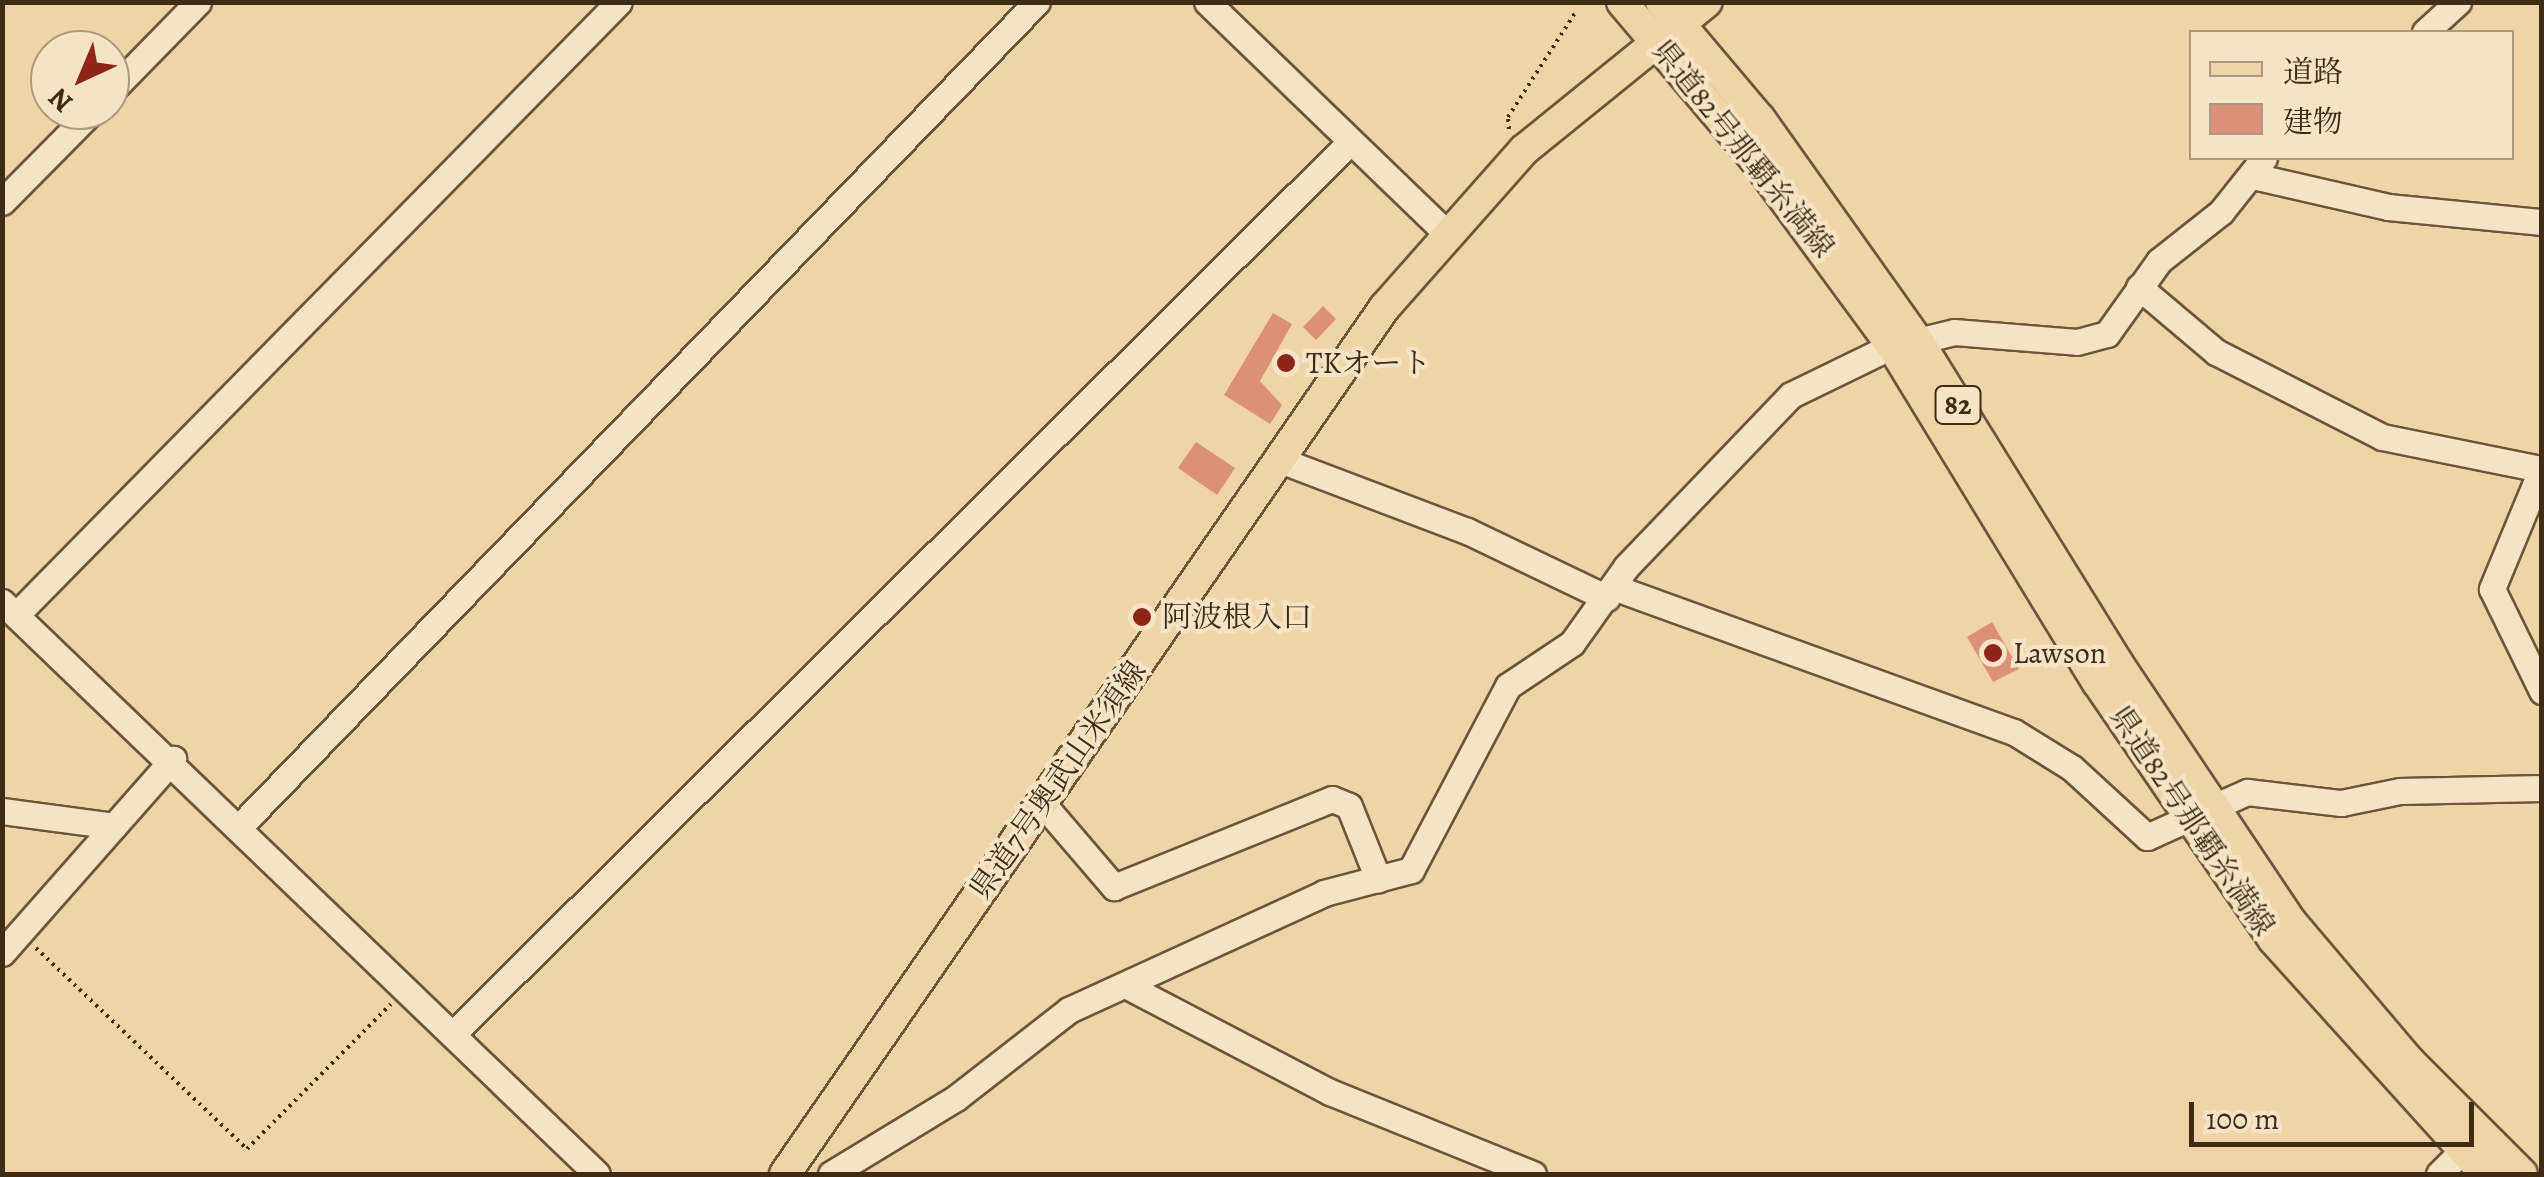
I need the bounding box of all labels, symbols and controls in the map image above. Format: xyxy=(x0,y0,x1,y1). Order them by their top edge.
north arrow xyxy=(30,30,130,130)
legend xyxy=(2189,30,2514,160)
street label: 県道82号那覇糸満線 xyxy=(1644,33,1842,265)
text: 道路 xyxy=(2283,52,2343,92)
text: N xyxy=(40,79,81,121)
text: 建物 xyxy=(2283,102,2343,142)
place label: TKオート xyxy=(1306,345,1431,381)
marker: TKオート xyxy=(1275,352,1297,374)
road number: 82 xyxy=(1933,382,1983,428)
place label: 阿波根入口 xyxy=(1162,599,1312,635)
marker: 阿波根入口 xyxy=(1131,606,1153,628)
place label: Lawson xyxy=(2013,635,2106,671)
marker: Lawson xyxy=(1982,642,2004,664)
street label: 県道7号奥武山米須線 xyxy=(962,654,1154,906)
street label: 県道82号那覇糸満線 xyxy=(2102,700,2282,942)
scale bar xyxy=(2194,1082,2479,1144)
text: 100 m xyxy=(2206,1099,2279,1139)

